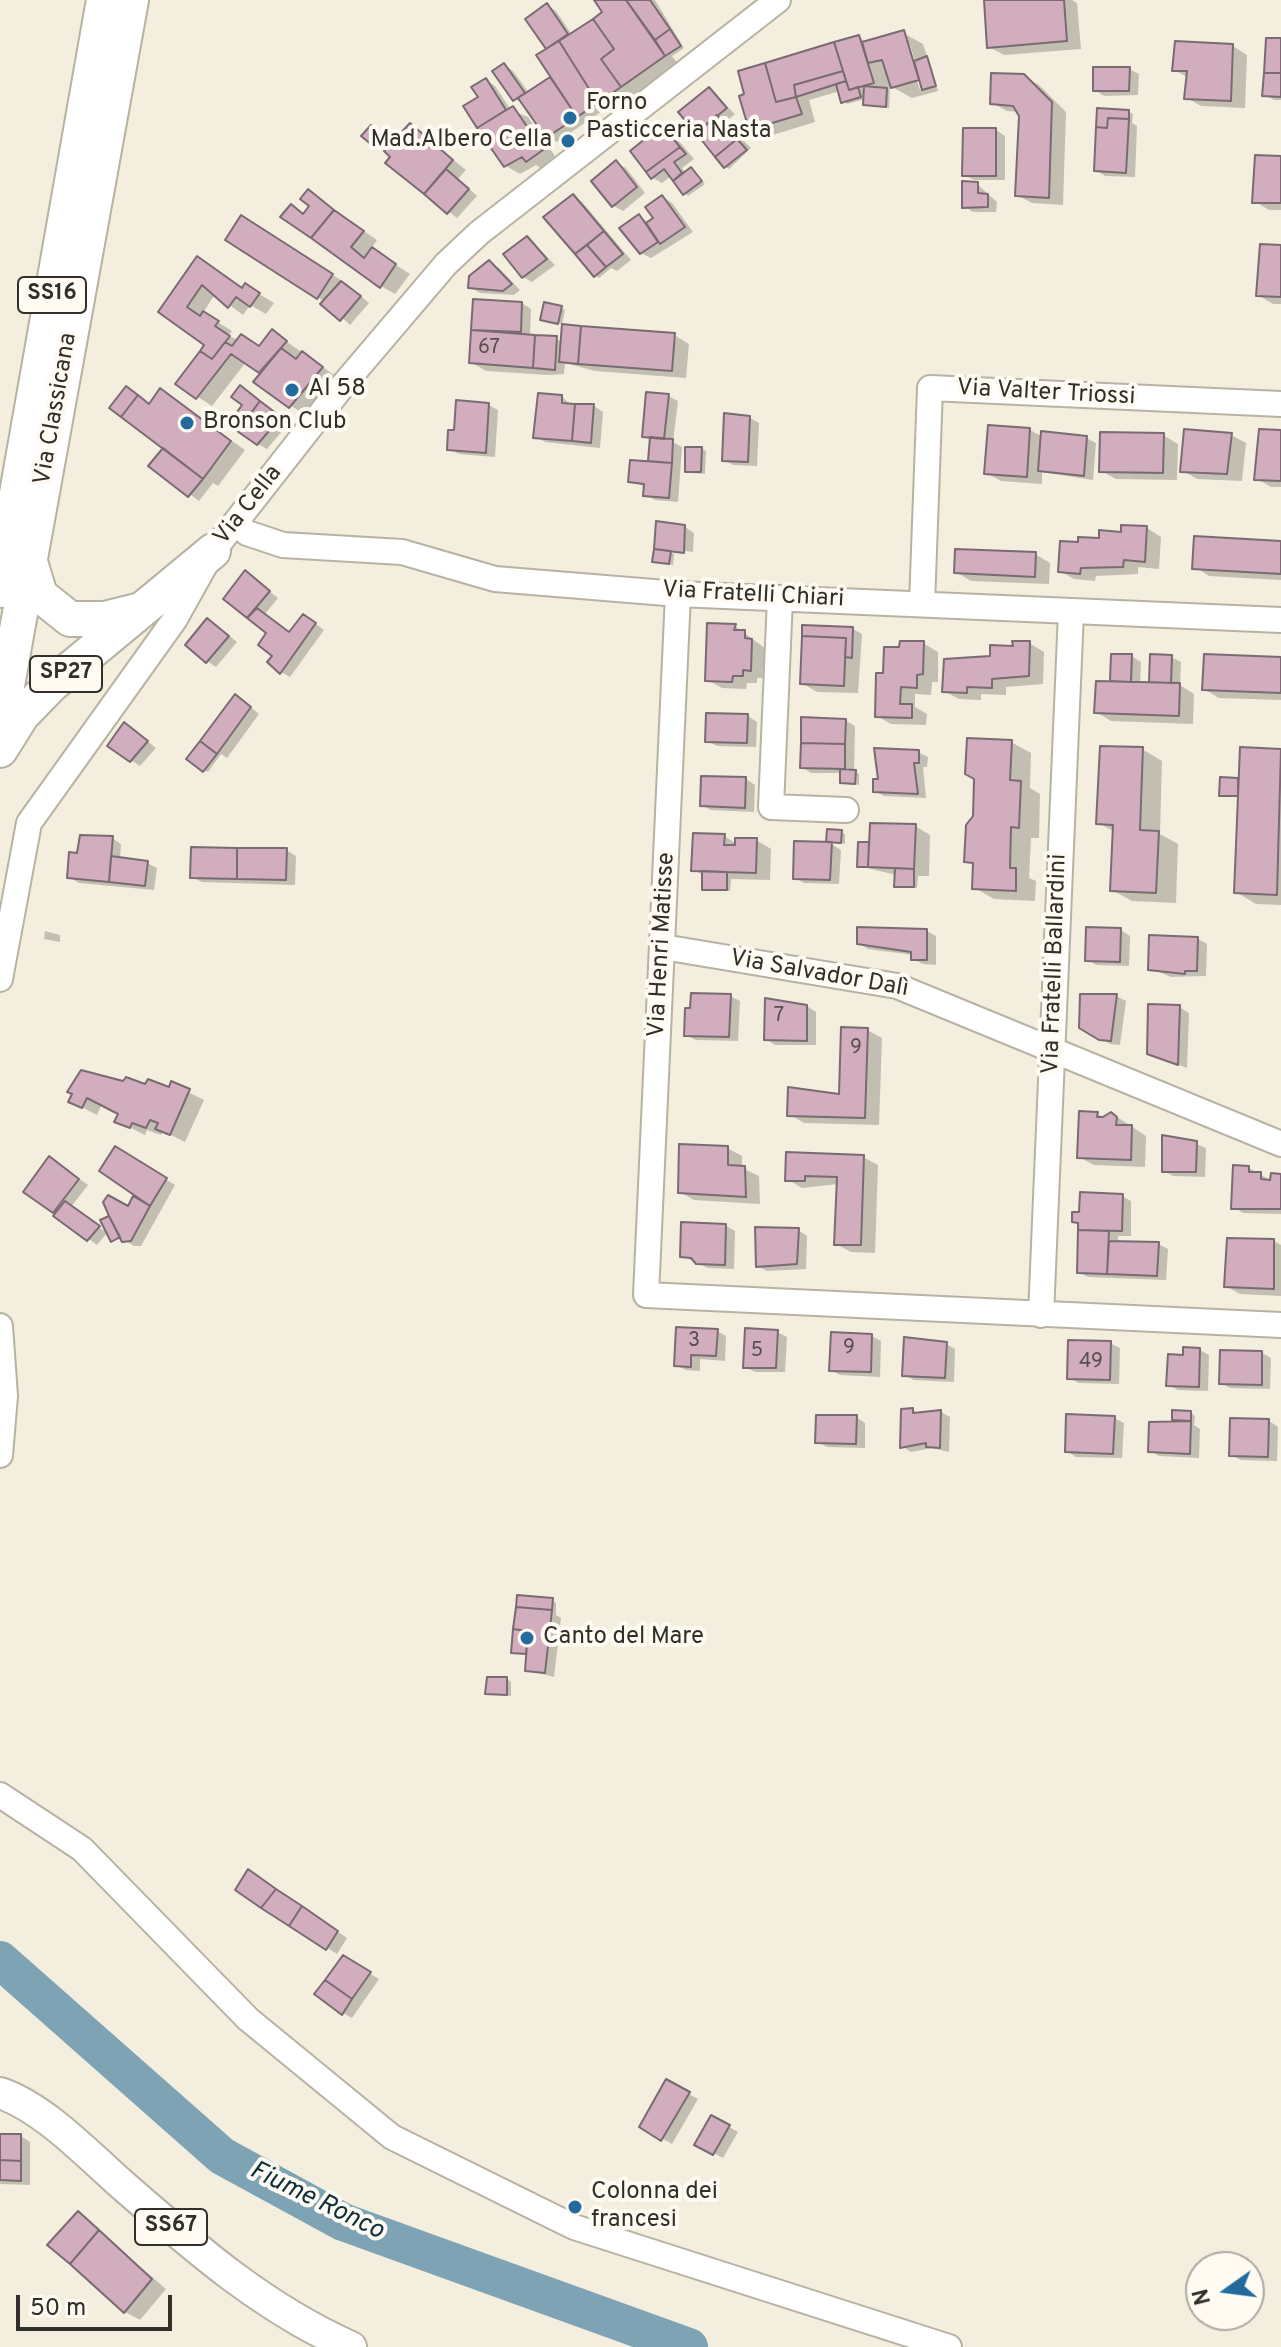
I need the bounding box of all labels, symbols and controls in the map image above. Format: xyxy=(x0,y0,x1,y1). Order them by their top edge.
place label: Forno Pasticceria Nasta xyxy=(586,90,771,146)
marker: Forno Pasticceria Nasta xyxy=(561,109,579,127)
place label: Mad.Albero Cella xyxy=(370,127,552,155)
marker: Mad.Albero Cella xyxy=(559,132,577,150)
road number: SS16 xyxy=(18,277,86,313)
street label: Via Classicana xyxy=(29,331,85,487)
house number: 67 xyxy=(478,337,500,361)
street label: Via Valter Triossi xyxy=(956,375,1136,413)
place label: Al 58 xyxy=(308,376,366,404)
marker: Al 58 xyxy=(283,381,301,399)
place label: Bronson Club xyxy=(203,409,347,437)
marker: Bronson Club xyxy=(178,414,196,432)
street label: Via Cella xyxy=(209,460,289,552)
street label: Via Fratelli Chiari xyxy=(661,577,845,615)
road number: SP27 xyxy=(30,656,102,692)
street label: Via Henri Matisse xyxy=(644,852,682,1038)
street label: Via Fratelli Ballardini xyxy=(1038,853,1074,1075)
street label: Via Salvador Dalì xyxy=(727,945,911,1005)
house number: 7 xyxy=(774,1005,784,1029)
house number: 9 xyxy=(850,1037,862,1061)
house number: 3 xyxy=(688,1330,700,1354)
house number: 9 xyxy=(843,1337,855,1361)
house number: 5 xyxy=(751,1340,763,1364)
house number: 49 xyxy=(1079,1351,1103,1375)
place label: Canto del Mare xyxy=(543,1624,704,1652)
marker: Canto del Mare xyxy=(518,1629,536,1647)
water label: Fiume Ronco xyxy=(244,2156,388,2248)
place label: Colonna dei francesi xyxy=(591,2179,718,2235)
marker: Colonna dei francesi xyxy=(566,2198,584,2216)
road number: SS67 xyxy=(135,2209,207,2245)
north arrow xyxy=(1185,2251,1265,2331)
scale bar xyxy=(20,2279,176,2329)
text: N xyxy=(1188,2286,1218,2307)
text: 50 m xyxy=(30,2294,86,2324)

